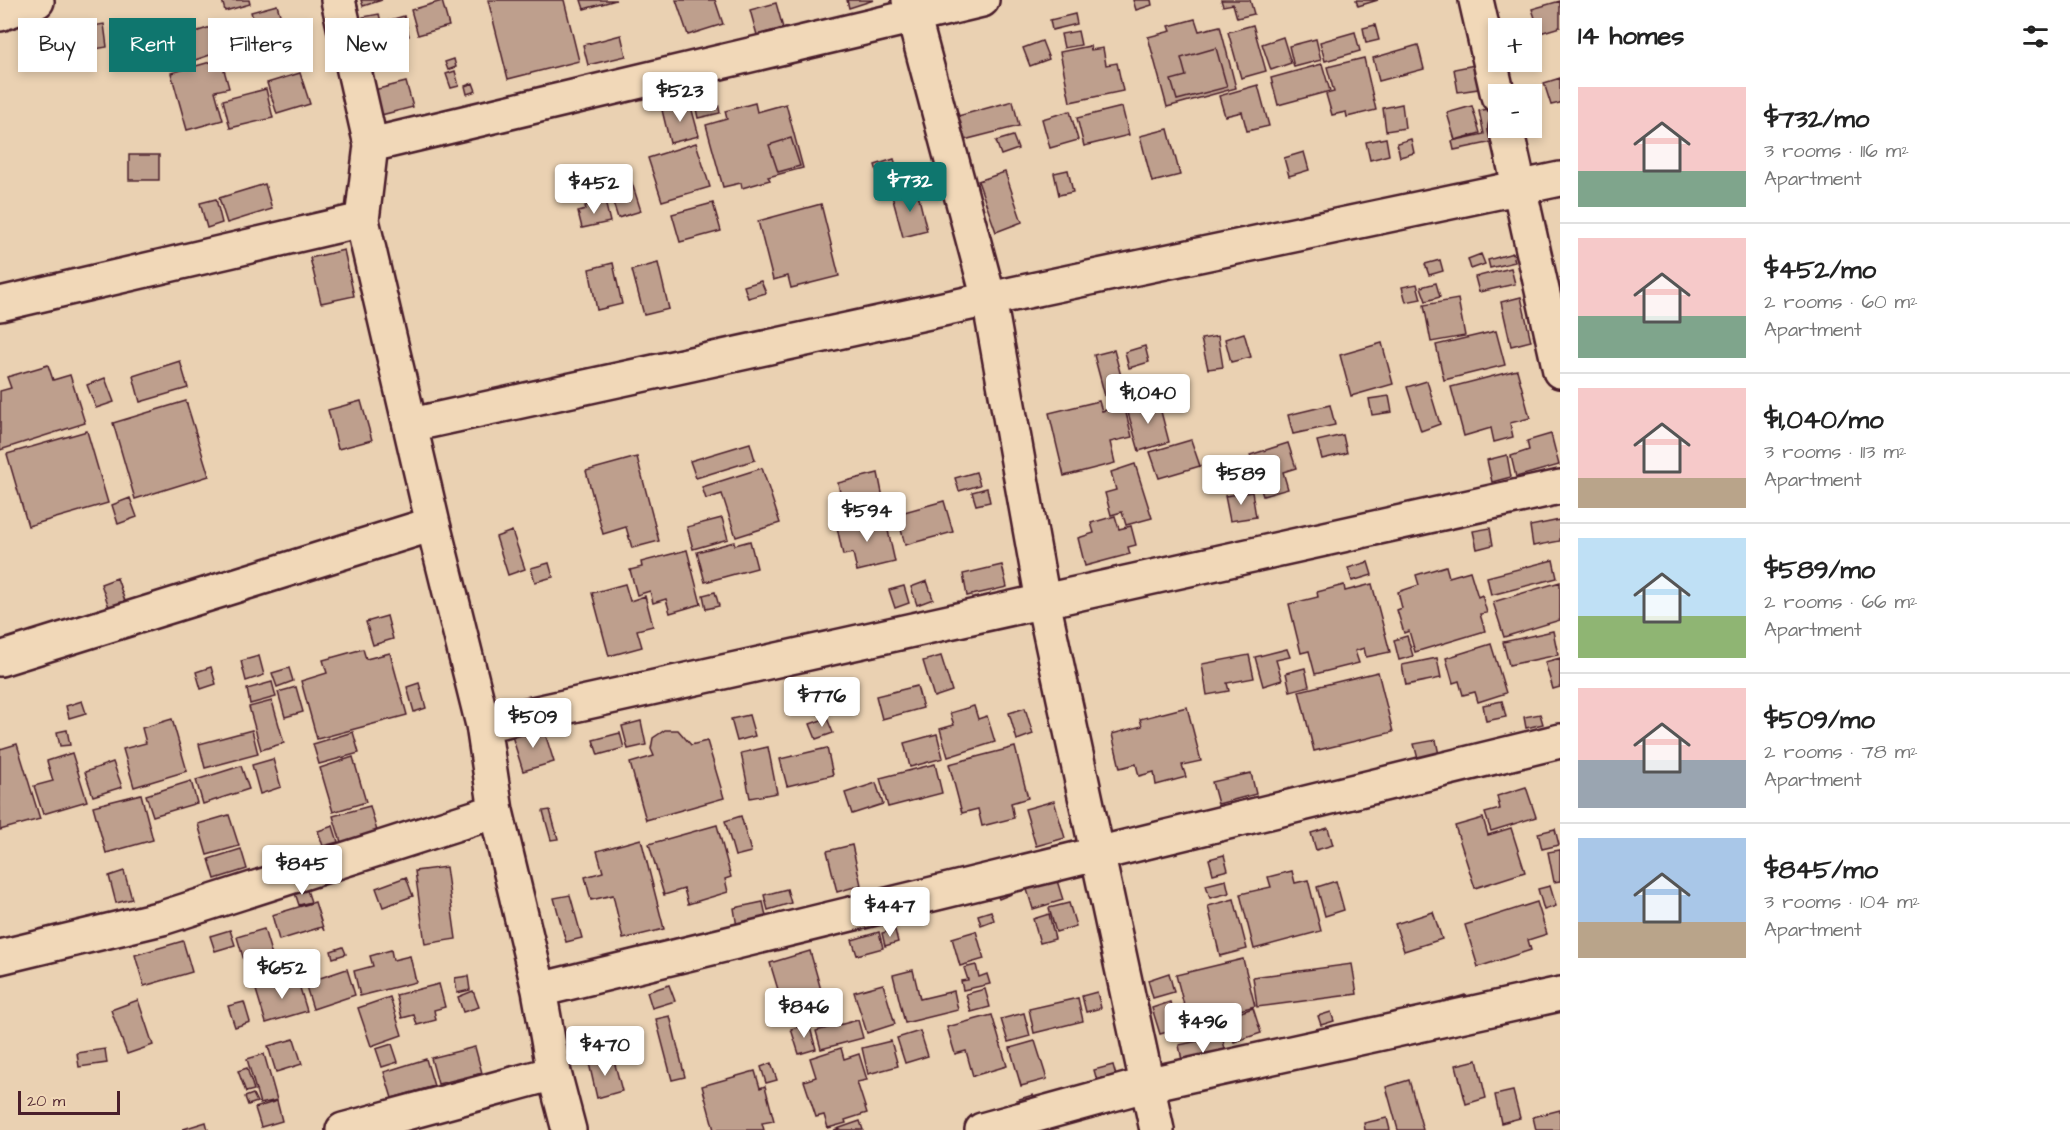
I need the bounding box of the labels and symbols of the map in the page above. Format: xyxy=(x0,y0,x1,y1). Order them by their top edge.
pin: $523 xyxy=(644,72,716,123)
pin: $732 xyxy=(874,162,946,213)
pin: $452 xyxy=(558,164,630,215)
pin: $1,040 xyxy=(1099,374,1197,425)
pin: $589 xyxy=(1205,455,1277,506)
pin: $594 xyxy=(831,492,903,543)
pin: $776 xyxy=(786,677,858,728)
pin: $509 xyxy=(497,698,569,749)
pin: $845 xyxy=(266,845,338,896)
pin: $447 xyxy=(854,887,926,938)
pin: $652 xyxy=(246,949,318,1000)
pin: $846 xyxy=(768,988,840,1039)
pin: $496 xyxy=(1167,1003,1239,1054)
pin: $470 xyxy=(569,1026,641,1077)
scale bar xyxy=(18,1088,120,1116)

